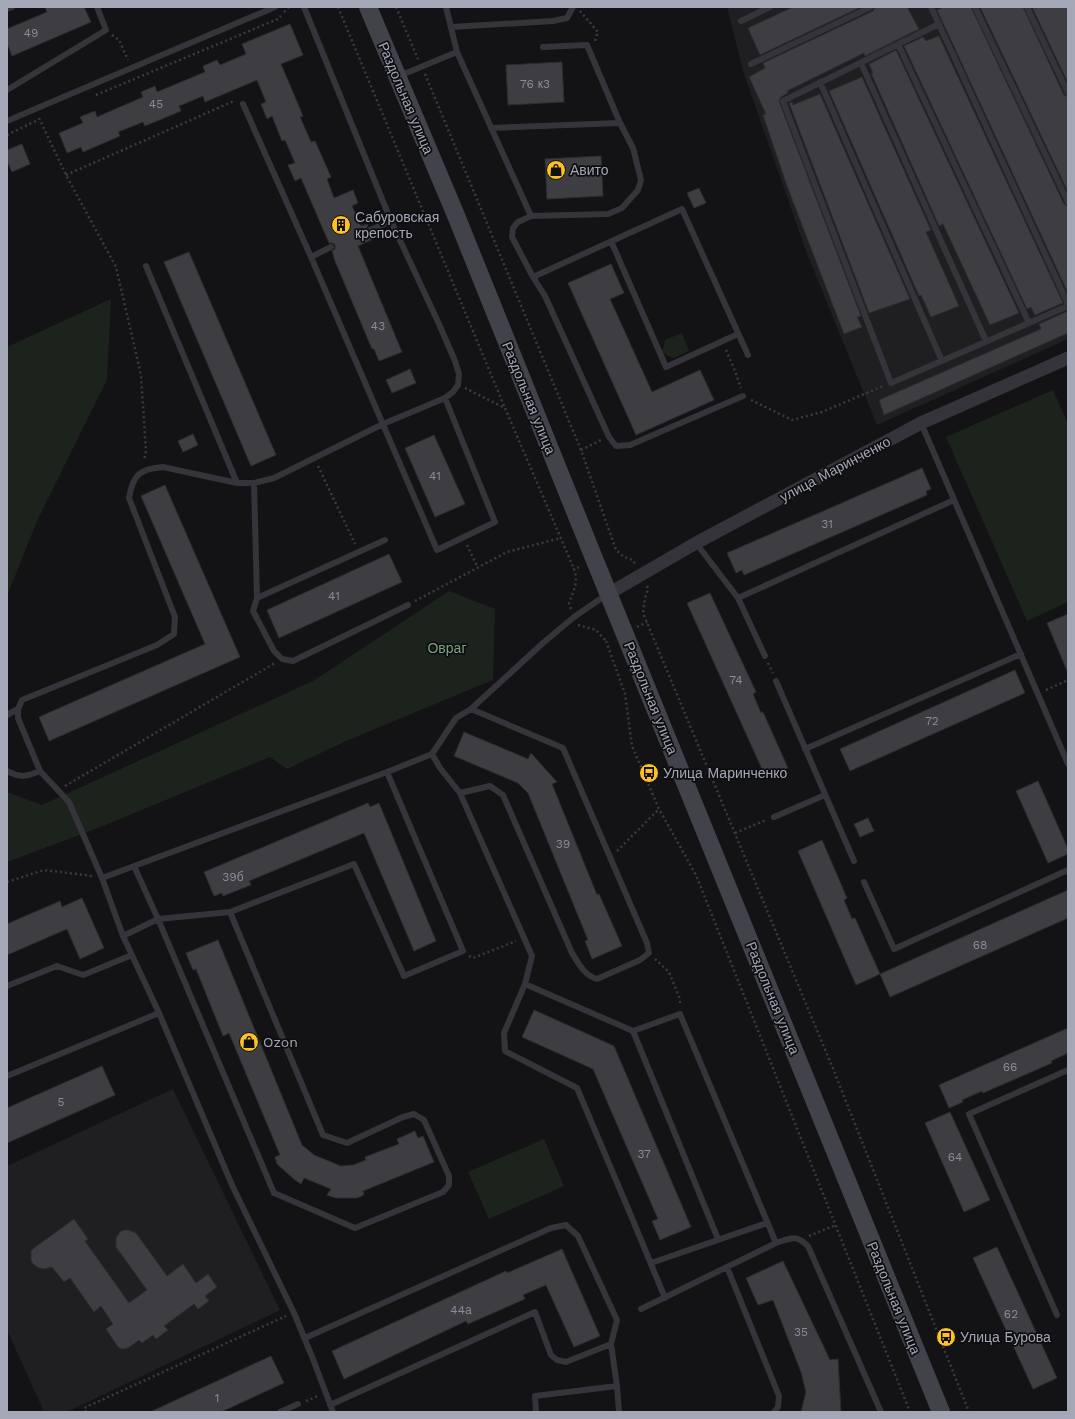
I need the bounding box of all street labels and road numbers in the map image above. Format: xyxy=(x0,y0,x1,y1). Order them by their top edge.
street label: Раздольная улица xyxy=(375,40,437,157)
street label: Раздольная улица xyxy=(499,339,559,457)
street label: улица Маринченко xyxy=(777,433,893,505)
street label: Раздольная улица xyxy=(621,639,681,757)
street label: Раздольная улица xyxy=(743,939,803,1057)
street label: Раздольная улица xyxy=(864,1239,924,1357)

